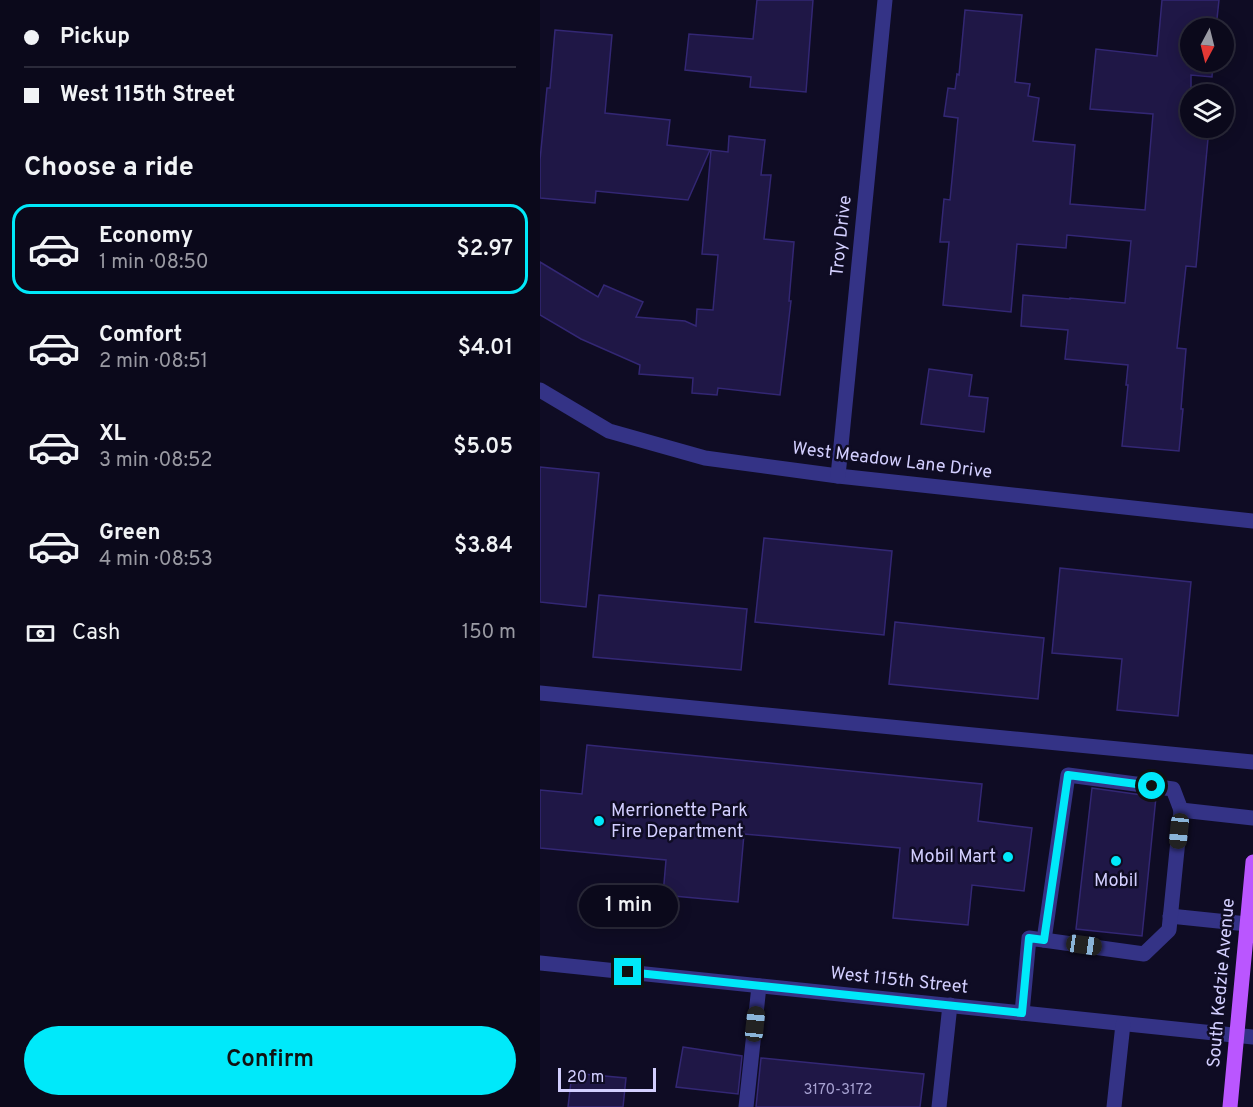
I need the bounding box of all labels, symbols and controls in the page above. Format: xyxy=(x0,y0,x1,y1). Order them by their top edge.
north arrow xyxy=(1180,18,1234,72)
map controls xyxy=(1180,18,1234,138)
text: Pickup xyxy=(60,24,130,51)
text: West 115th Street xyxy=(60,82,235,109)
button: layers xyxy=(1180,84,1234,138)
text: Choose a ride xyxy=(24,151,194,185)
street label: Troy Drive xyxy=(826,194,858,278)
icon: car xyxy=(27,222,81,276)
text: Economy xyxy=(99,223,193,250)
text: $2.97 xyxy=(457,236,513,263)
text: 1 min · 08:50 xyxy=(99,250,209,276)
icon: car xyxy=(27,321,81,375)
text: Comfort xyxy=(99,322,182,349)
text: $4.01 xyxy=(458,335,513,362)
text: 2 min · 08:51 xyxy=(99,349,208,375)
icon: car xyxy=(27,420,81,474)
text: XL xyxy=(99,421,126,448)
text: $5.05 xyxy=(453,434,513,461)
street label: West Meadow Lane Drive xyxy=(791,437,993,485)
text: 3 min · 08:52 xyxy=(99,448,213,474)
icon: car xyxy=(27,519,81,573)
text: Green xyxy=(99,520,161,547)
text: $3.84 xyxy=(454,533,513,560)
text: 4 min · 08:53 xyxy=(99,547,213,573)
icon: cash xyxy=(24,617,57,650)
text: Cash xyxy=(72,620,121,647)
text: 150 m xyxy=(462,620,516,646)
route start xyxy=(1138,772,1165,799)
place label: Merrionette Park Fire Department xyxy=(611,800,748,844)
car xyxy=(1168,812,1190,850)
marker: Merrionette Park Fire Department xyxy=(592,814,606,828)
place label: Mobil Mart xyxy=(910,846,996,869)
marker: Mobil Mart xyxy=(1001,850,1015,864)
marker: Mobil xyxy=(1109,854,1123,868)
place label: Mobil xyxy=(1094,870,1138,893)
callout: 1 min xyxy=(578,885,678,927)
text: 1 min xyxy=(605,893,652,919)
street label: South Kedzie Avenue xyxy=(1203,897,1241,1069)
car xyxy=(1065,934,1103,956)
route end xyxy=(614,958,641,985)
street label: West 115th Street xyxy=(829,962,969,1000)
car xyxy=(744,1005,766,1043)
button: Confirm xyxy=(24,1026,516,1095)
scale bar xyxy=(558,1065,656,1092)
text: 20 m xyxy=(567,1068,604,1088)
house number: 3170-3172 xyxy=(804,1081,872,1100)

